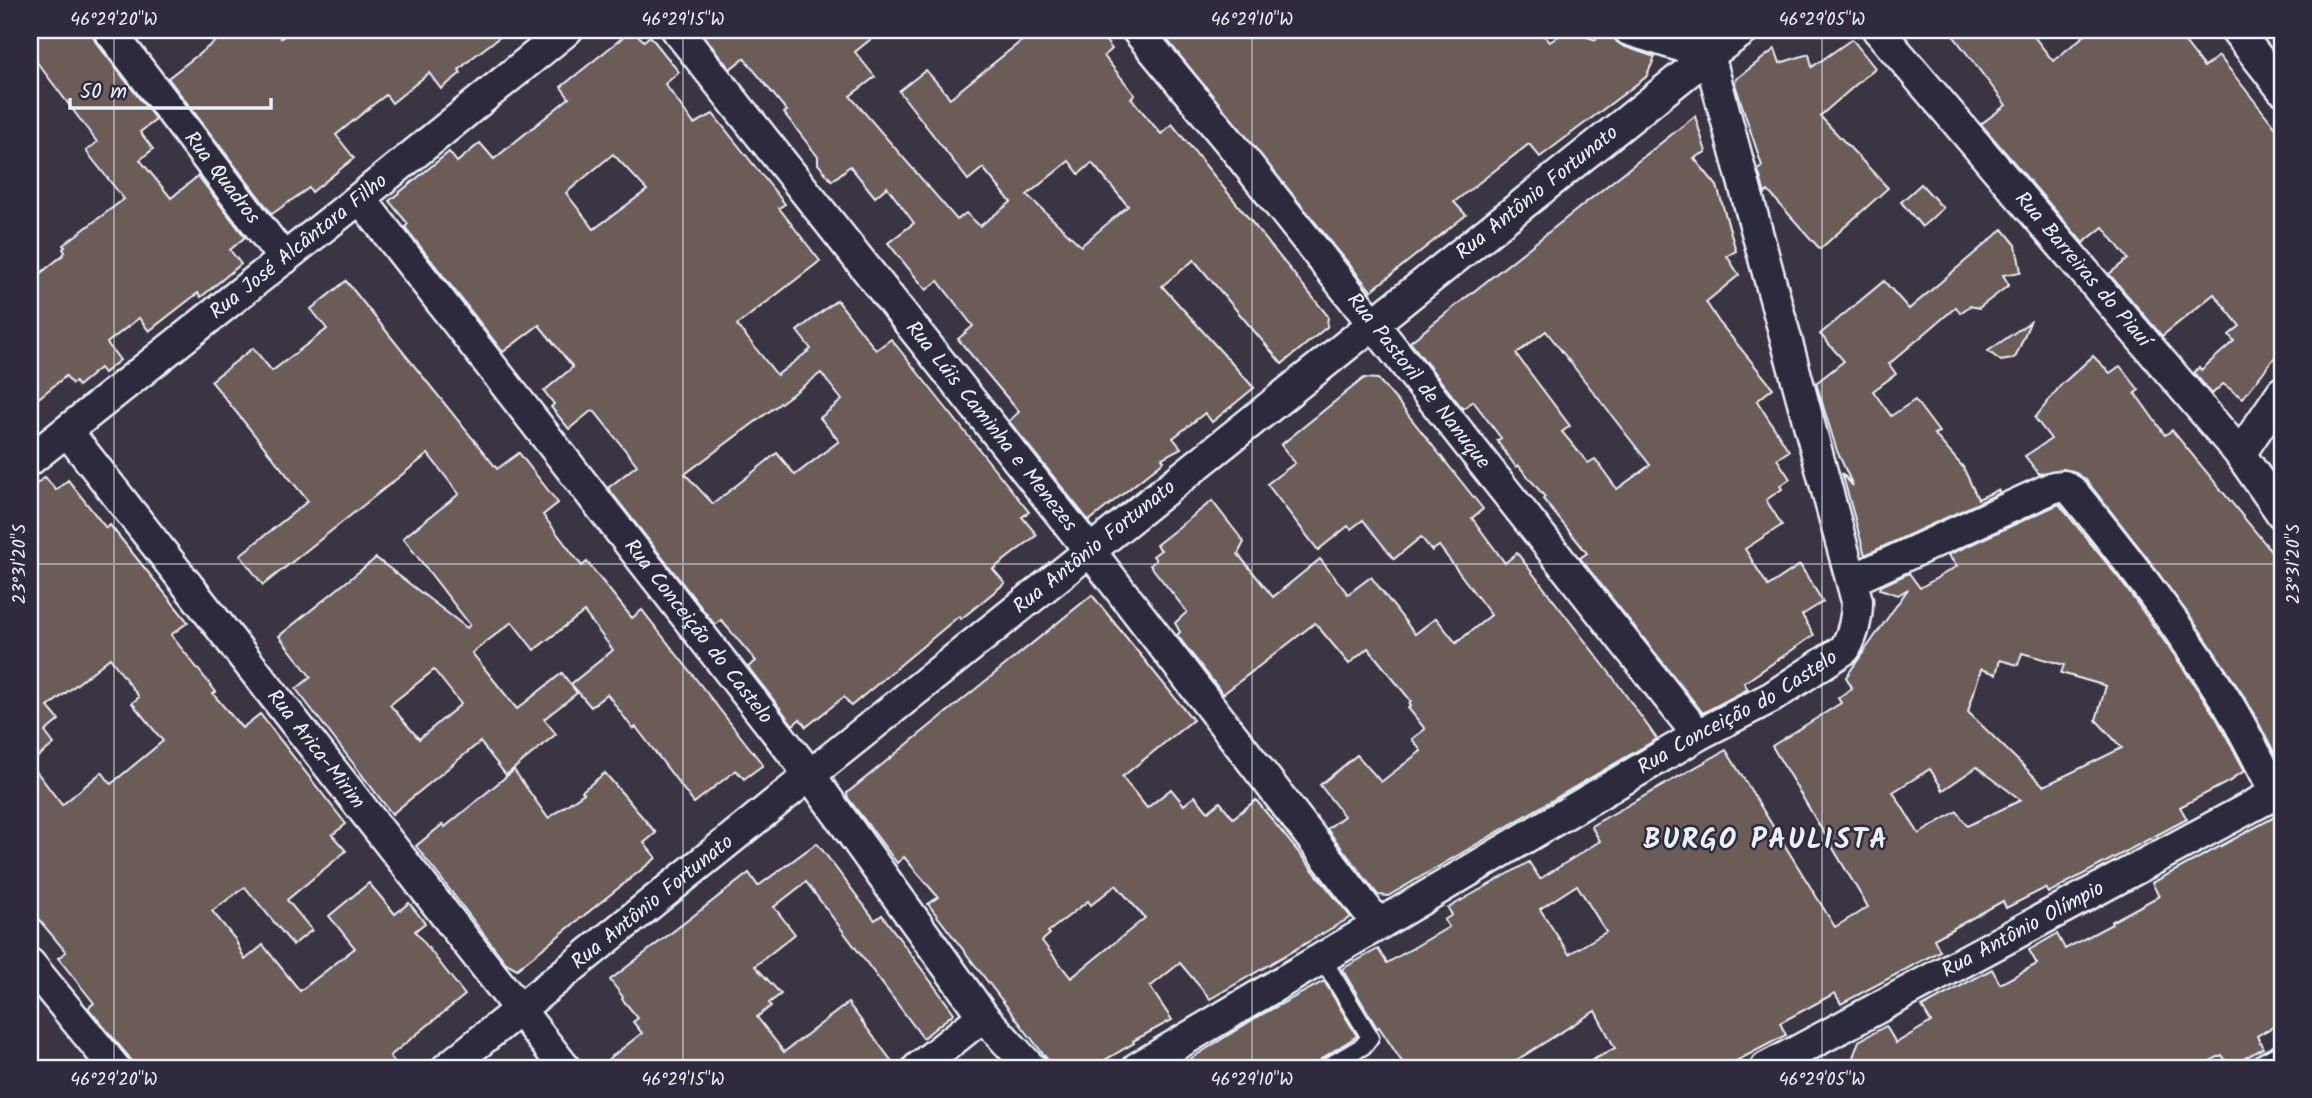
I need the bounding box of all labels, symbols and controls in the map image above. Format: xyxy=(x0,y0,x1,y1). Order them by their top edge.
text: 46°29'20"W xyxy=(70,6,158,35)
text: 46°29'15"W xyxy=(641,6,725,35)
text: 46°29'10"W xyxy=(1211,6,1293,35)
text: 46°29'05"W xyxy=(1779,6,1865,35)
scale bar xyxy=(70,66,271,110)
text: 50 m xyxy=(80,76,127,109)
street label: Rua Antônio Fortunato xyxy=(1448,117,1626,268)
street label: Rua Quadros xyxy=(175,124,268,232)
street label: Rua José Alcântara Filho xyxy=(202,165,395,328)
street label: Rua Barreiras do Piauí xyxy=(2006,184,2161,357)
street label: Rua Pastoril de Nanuque xyxy=(1338,286,1499,477)
street label: Rua Lúis Caminha e Menezes xyxy=(897,314,1086,539)
street label: Rua Antônio Fortunato xyxy=(1006,471,1183,623)
text: 23°31'20"S xyxy=(6,523,35,604)
text: 23°31'20"S xyxy=(2280,523,2309,604)
street label: Rua Conceição do Castelo xyxy=(615,532,781,731)
street label: Rua Conceição do Castelo xyxy=(1631,641,1845,784)
street label: Rua Arica-Mirim xyxy=(258,682,373,816)
district label: BURGO PAULISTA xyxy=(1643,818,1889,863)
street label: Rua Antônio Fortunato xyxy=(564,826,741,978)
street label: Rua Antônio Olímpio xyxy=(1936,872,2110,987)
text: 46°29'20"W xyxy=(70,1066,158,1095)
text: 46°29'15"W xyxy=(641,1066,725,1095)
text: 46°29'10"W xyxy=(1211,1066,1293,1095)
text: 46°29'05"W xyxy=(1779,1066,1865,1095)

